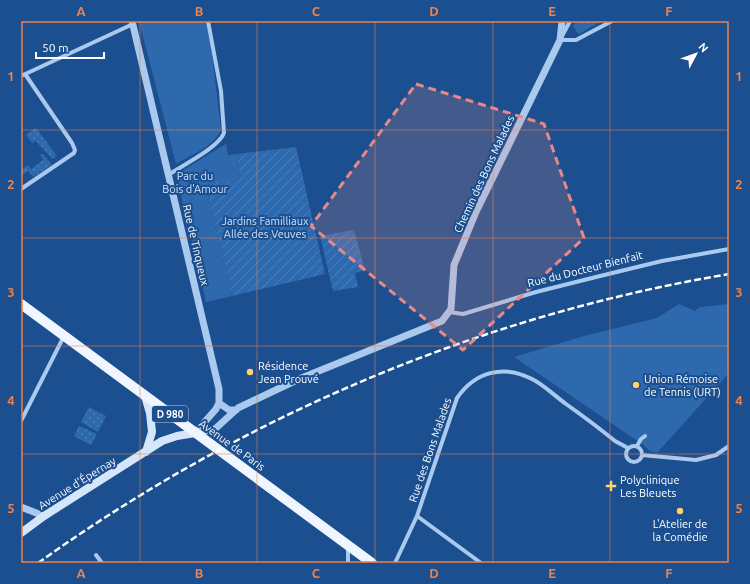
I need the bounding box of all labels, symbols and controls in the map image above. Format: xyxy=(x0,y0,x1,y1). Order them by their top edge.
text: A xyxy=(76,4,86,18)
text: B xyxy=(195,4,204,18)
text: C xyxy=(312,4,321,18)
text: D xyxy=(429,4,439,18)
text: E xyxy=(548,4,556,18)
text: F xyxy=(665,4,673,18)
scale bar xyxy=(36,34,104,60)
north arrow xyxy=(676,34,716,74)
text: N xyxy=(696,40,711,54)
text: 50 m xyxy=(42,41,69,54)
text: 1 xyxy=(7,69,15,83)
text: 1 xyxy=(735,69,743,83)
street label: Chemin des Bons Malades xyxy=(452,113,517,235)
park label: Parc du Bois d'Amour xyxy=(162,170,228,195)
text: 2 xyxy=(7,177,15,191)
text: 2 xyxy=(735,177,743,191)
street label: Rue de Tinqueux xyxy=(181,203,211,287)
park label: Jardins Familliaux Allée des Veuves xyxy=(221,215,309,240)
street label: Rue du Docteur Bienfait xyxy=(526,249,645,289)
text: 3 xyxy=(7,285,15,299)
text: 3 xyxy=(735,285,743,299)
place label: Résidence Jean Prouvé xyxy=(258,360,319,385)
marker: Résidence Jean Prouvé xyxy=(245,367,255,377)
place label: Union Rémoise de Tennis (URT) xyxy=(644,373,721,399)
marker: Union Rémoise de Tennis (URT) xyxy=(631,380,641,390)
text: 4 xyxy=(7,393,15,407)
text: 4 xyxy=(735,393,743,407)
street label: Rue des Bons Malades xyxy=(406,396,454,504)
road number: D 980 xyxy=(152,406,188,422)
street label: Avenue de Paris xyxy=(197,417,267,473)
street label: Avenue d'Épernay xyxy=(36,453,118,512)
place label: Polyclinique Les Bleuets xyxy=(620,474,679,499)
marker: Polyclinique Les Bleuets xyxy=(605,480,617,492)
text: 5 xyxy=(7,501,15,515)
text: 5 xyxy=(735,501,743,515)
marker: L'Atelier de la Comédie xyxy=(675,506,685,516)
place label: L'Atelier de la Comédie xyxy=(653,518,708,543)
text: A xyxy=(76,566,86,580)
text: B xyxy=(195,566,204,580)
text: C xyxy=(312,566,321,580)
text: D xyxy=(429,566,439,580)
text: E xyxy=(548,566,556,580)
text: F xyxy=(665,566,673,580)

